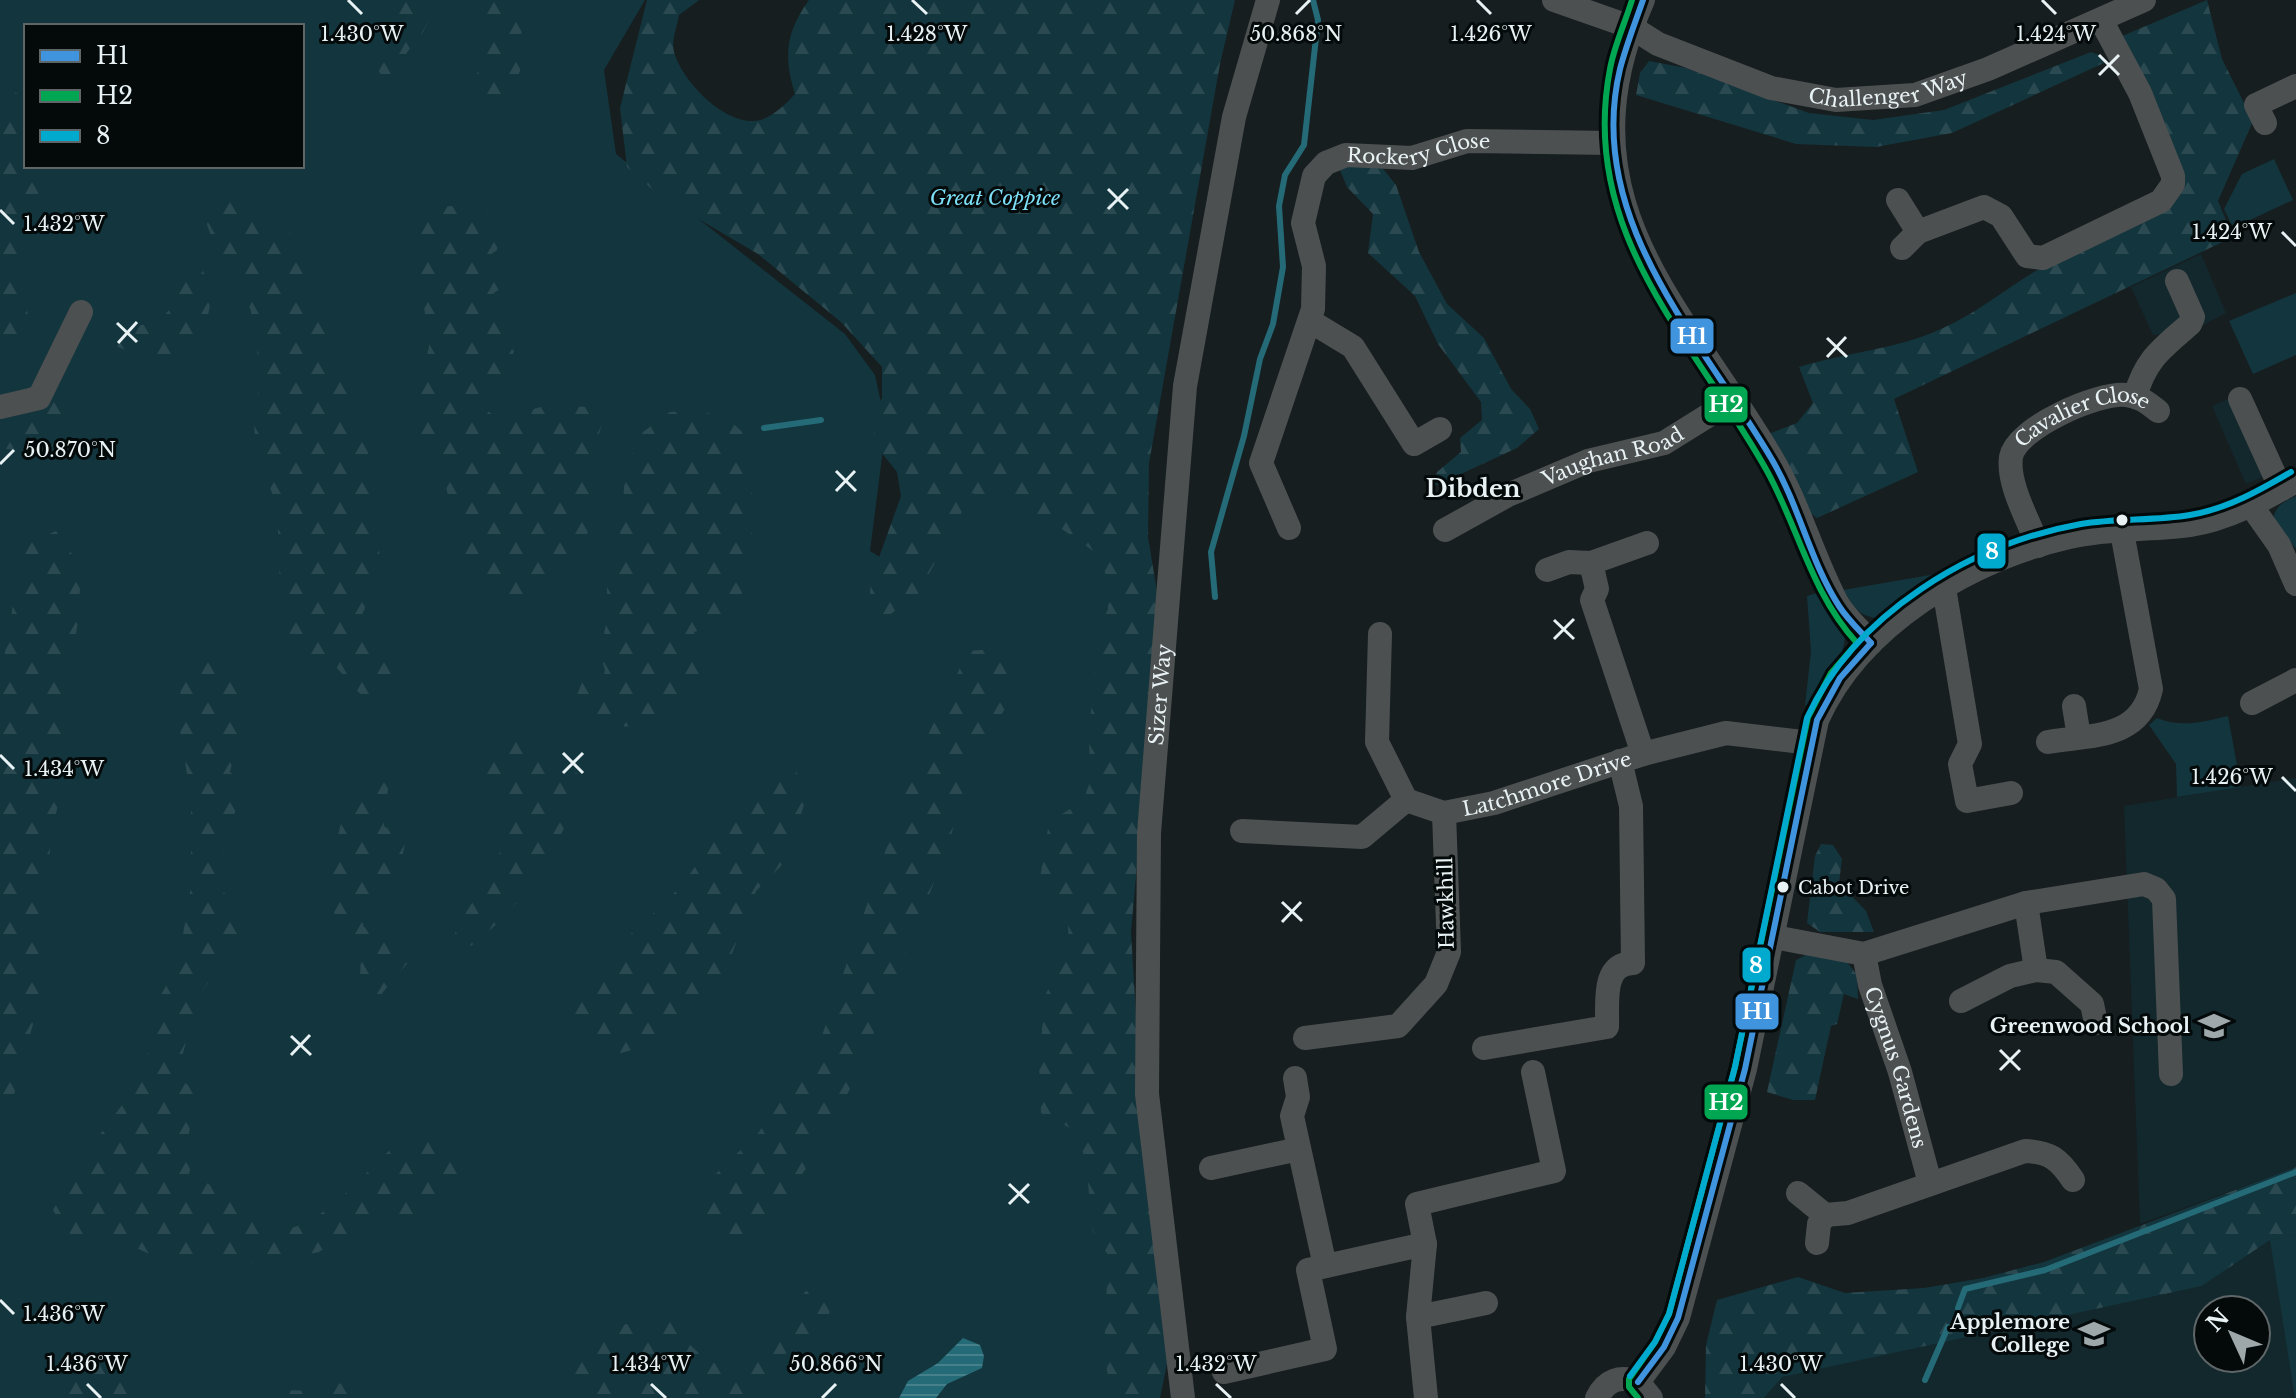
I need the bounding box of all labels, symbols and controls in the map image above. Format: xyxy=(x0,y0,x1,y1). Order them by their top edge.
text: 1.430°W xyxy=(321,22,404,46)
text: 1.428°W xyxy=(887,22,968,46)
text: 50.868°N xyxy=(1250,22,1342,46)
text: 1.426°W xyxy=(1450,22,1532,46)
text: 1.424°W xyxy=(2016,22,2097,46)
legend xyxy=(24,24,304,168)
text: H1 xyxy=(96,41,129,70)
street label: Challenger Way xyxy=(1807,65,1971,112)
text: H2 xyxy=(96,81,133,110)
text: 8 xyxy=(96,121,111,150)
street label: Rockery Close xyxy=(1346,129,1490,170)
park label: Great Coppice xyxy=(930,186,1060,210)
text: 1.432°W xyxy=(24,212,105,236)
text: 1.424°W xyxy=(2192,220,2273,244)
line badge: H1 xyxy=(1669,317,1715,355)
text: H1 xyxy=(1677,323,1708,350)
street label: Cavalier Close xyxy=(2009,383,2155,452)
line badge: H2 xyxy=(1703,385,1749,424)
text: H2 xyxy=(1708,391,1744,418)
street label: Vaughan Road xyxy=(1537,422,1688,492)
text: 50.870°N xyxy=(24,438,116,462)
district label: Dibden xyxy=(1425,474,1521,503)
unlabelled marker xyxy=(2114,512,2130,528)
line badge: 8 xyxy=(1976,532,2007,570)
text: 8 xyxy=(1985,538,1999,565)
street label: Sizer Way xyxy=(1144,643,1176,746)
street label: Latchmore Drive xyxy=(1460,747,1635,821)
text: 1.434°W xyxy=(24,757,105,781)
text: 1.426°W xyxy=(2191,765,2273,789)
street label: Hawkhill xyxy=(1433,857,1459,949)
place label: Cabot Drive xyxy=(1798,877,1909,899)
marker: Cabot Drive xyxy=(1775,879,1791,895)
line badge: 8 xyxy=(1741,946,1772,984)
text: 8 xyxy=(1749,952,1763,979)
street label: Cygnus Gardens xyxy=(1859,983,1932,1151)
line badge: H1 xyxy=(1734,992,1780,1031)
text: H1 xyxy=(1742,998,1773,1025)
school or university icon: Greenwood School xyxy=(2197,1009,2231,1043)
place label: Greenwood School xyxy=(1990,1014,2190,1038)
line badge: H2 xyxy=(1703,1083,1749,1121)
text: H2 xyxy=(1708,1089,1744,1116)
north arrow xyxy=(2192,1294,2272,1374)
text: 1.436°W xyxy=(23,1302,105,1326)
text: N xyxy=(2201,1303,2235,1337)
place label: Applemore College xyxy=(1949,1310,2070,1357)
school or university icon: Applemore College xyxy=(2077,1317,2111,1351)
text: 1.436°W xyxy=(46,1352,128,1376)
text: 1.434°W xyxy=(611,1352,692,1376)
text: 50.866°N xyxy=(789,1352,883,1376)
text: 1.432°W xyxy=(1176,1352,1257,1376)
text: 1.430°W xyxy=(1740,1352,1823,1376)

